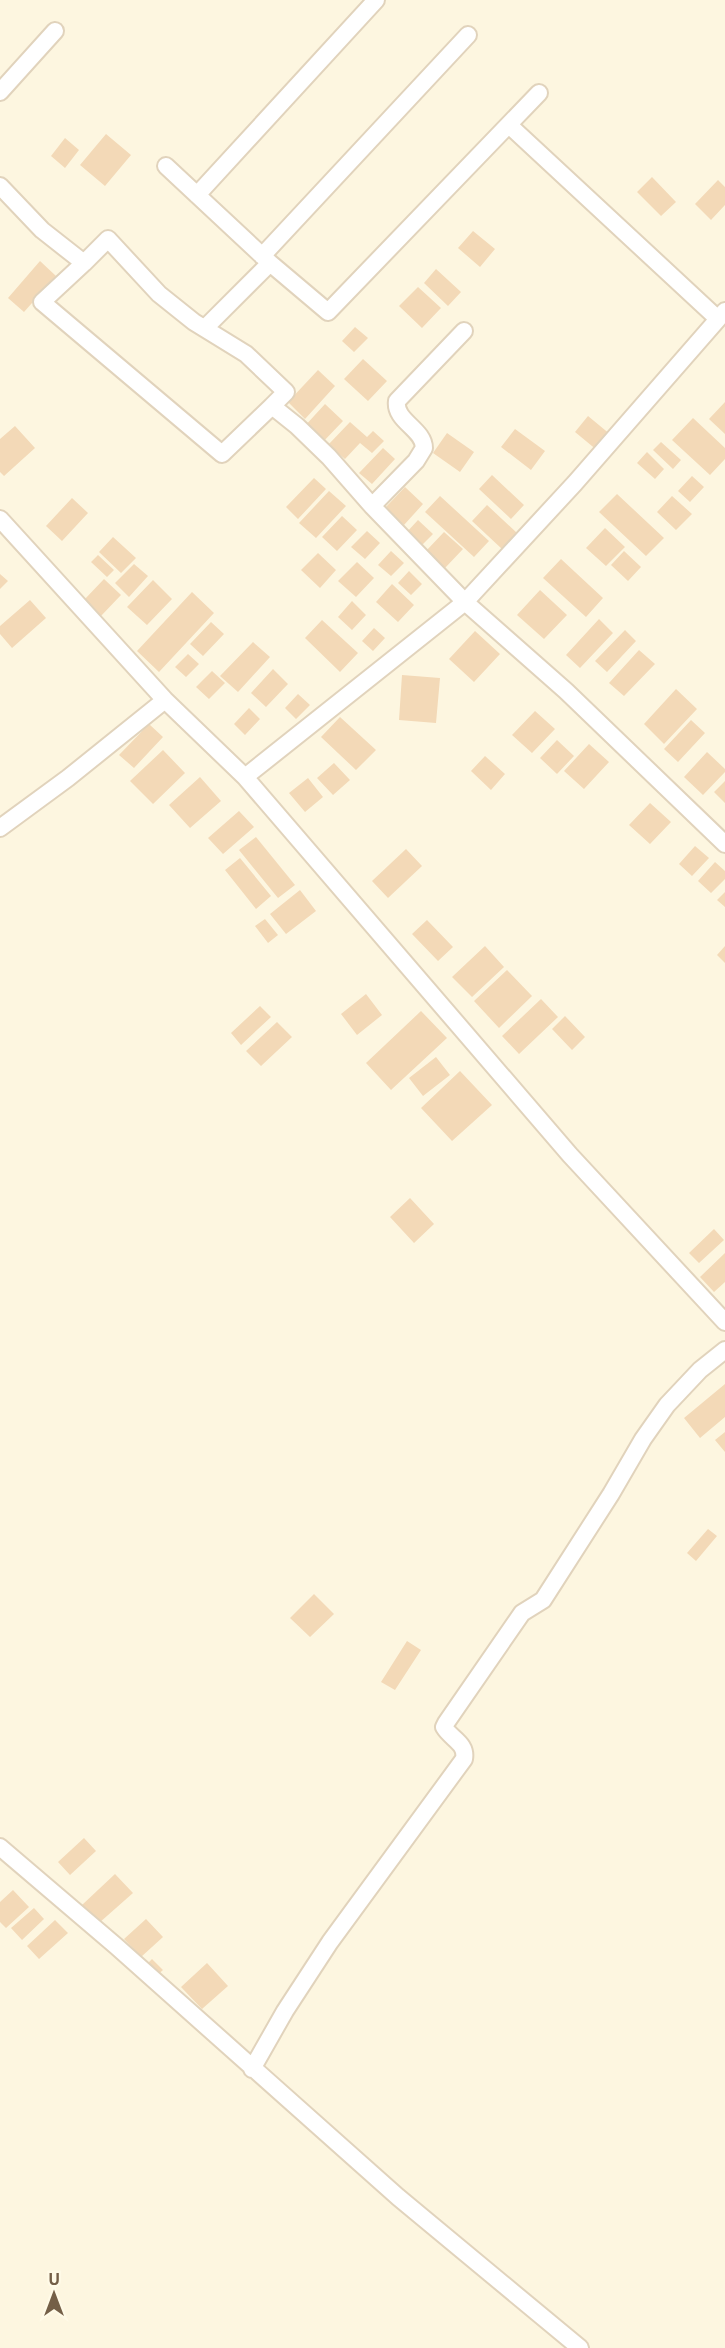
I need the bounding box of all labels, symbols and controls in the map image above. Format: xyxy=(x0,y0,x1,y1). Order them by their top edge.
north arrow xyxy=(24,2264,84,2324)
text: U xyxy=(48,2270,60,2289)

